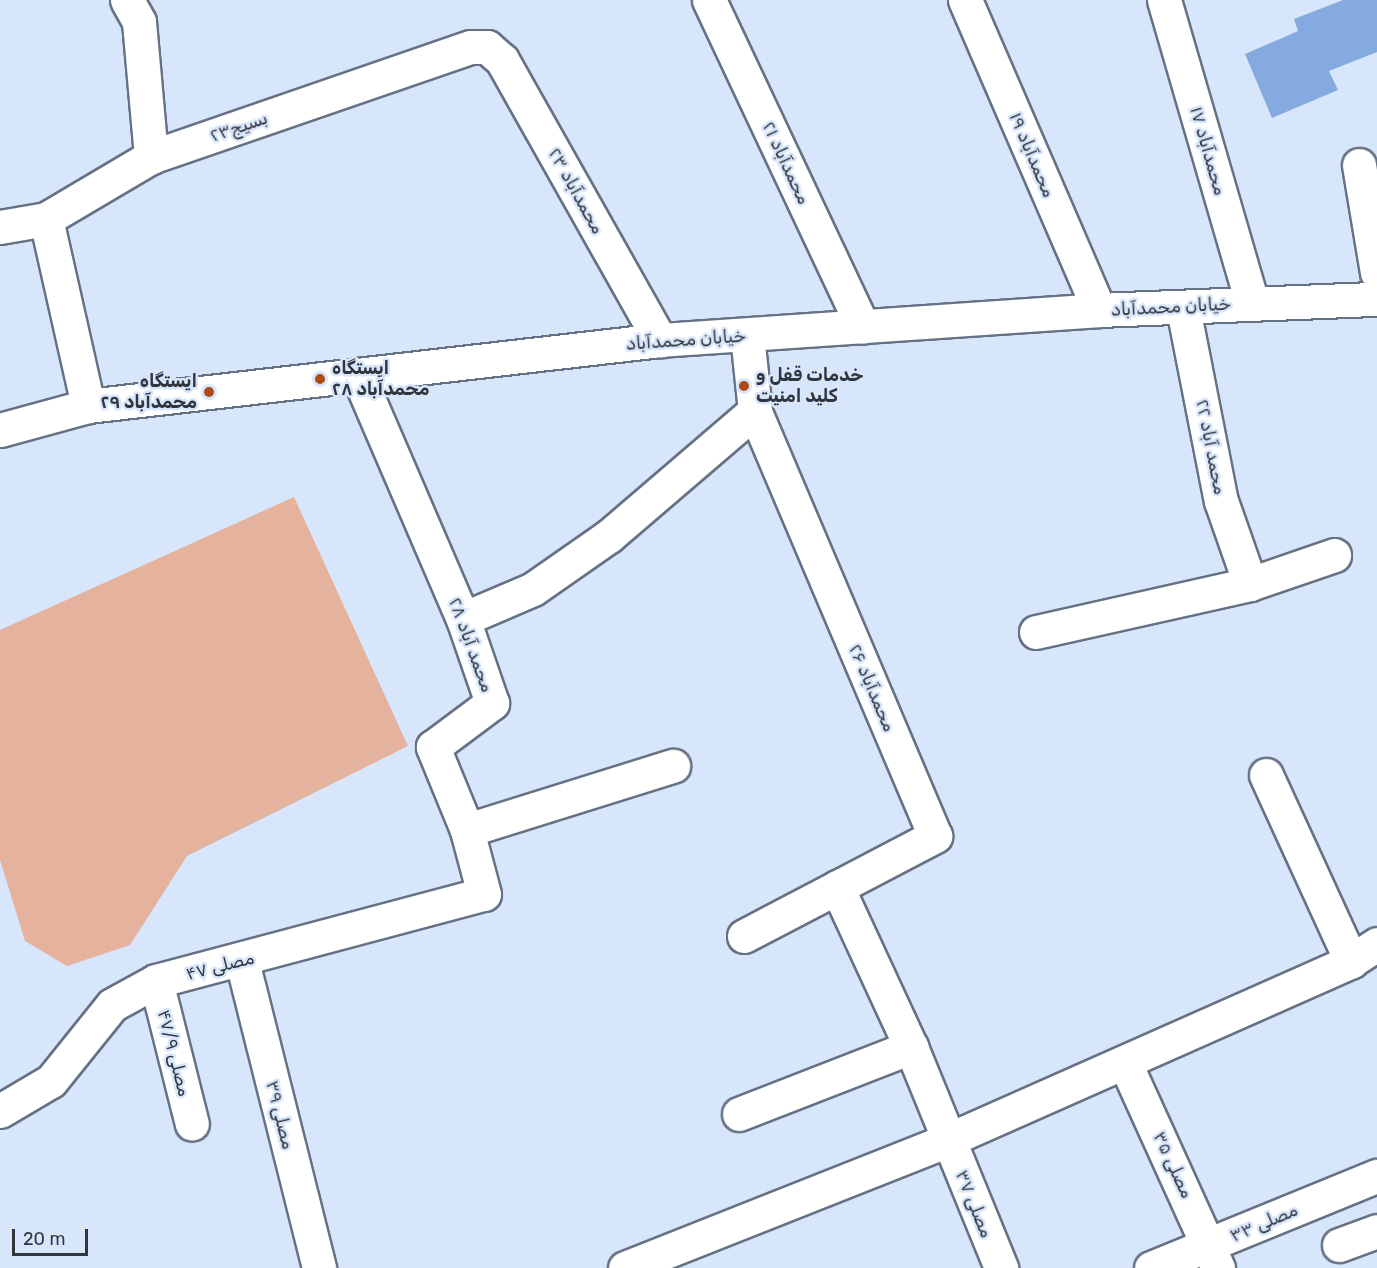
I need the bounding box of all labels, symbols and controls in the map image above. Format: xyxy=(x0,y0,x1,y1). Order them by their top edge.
street label: محمدآباد ۱۷ xyxy=(1185,104,1231,198)
street label: بسیج۲۳ xyxy=(207,107,271,147)
street label: محمدآباد ۱۹ xyxy=(1004,109,1060,201)
street label: محمدآباد ۲۱ xyxy=(757,118,815,208)
street label: محمدآباد ۲۳ xyxy=(544,144,608,238)
street label: خیابان محمدآباد xyxy=(1110,293,1232,321)
street label: خیابان محمدآباد xyxy=(625,325,747,355)
place label: ایستگاه محمدآباد ۲۸ xyxy=(332,358,429,400)
place label: خدمات قفل و کلید امنیت xyxy=(756,365,864,407)
place label: ایستگاه محمدآباد ۲۹ xyxy=(100,371,197,413)
marker: ایستگاه محمدآباد ۲۸ xyxy=(313,372,327,386)
marker: خدمات قفل و کلید امنیت xyxy=(737,379,751,393)
marker: ایستگاه محمدآباد ۲۹ xyxy=(202,385,216,399)
street label: محمد آباد ۲۲ xyxy=(1191,398,1231,496)
street label: محمد آباد ۲۸ xyxy=(444,595,498,695)
street label: محمدآباد ۲۶ xyxy=(844,641,900,735)
street label: مصلی ۴۷ xyxy=(184,947,256,985)
street label: مصلی ۴۷/۹ xyxy=(153,1007,195,1099)
street label: مصلی ۳۹ xyxy=(261,1078,299,1152)
street label: مصلی ۳۵ xyxy=(1148,1128,1198,1202)
street label: مصلی ۳۷ xyxy=(951,1167,997,1241)
street label: مصلی ۳۳ xyxy=(1227,1199,1301,1247)
scale bar xyxy=(15,1217,92,1255)
text: 20 m xyxy=(23,1228,65,1250)

